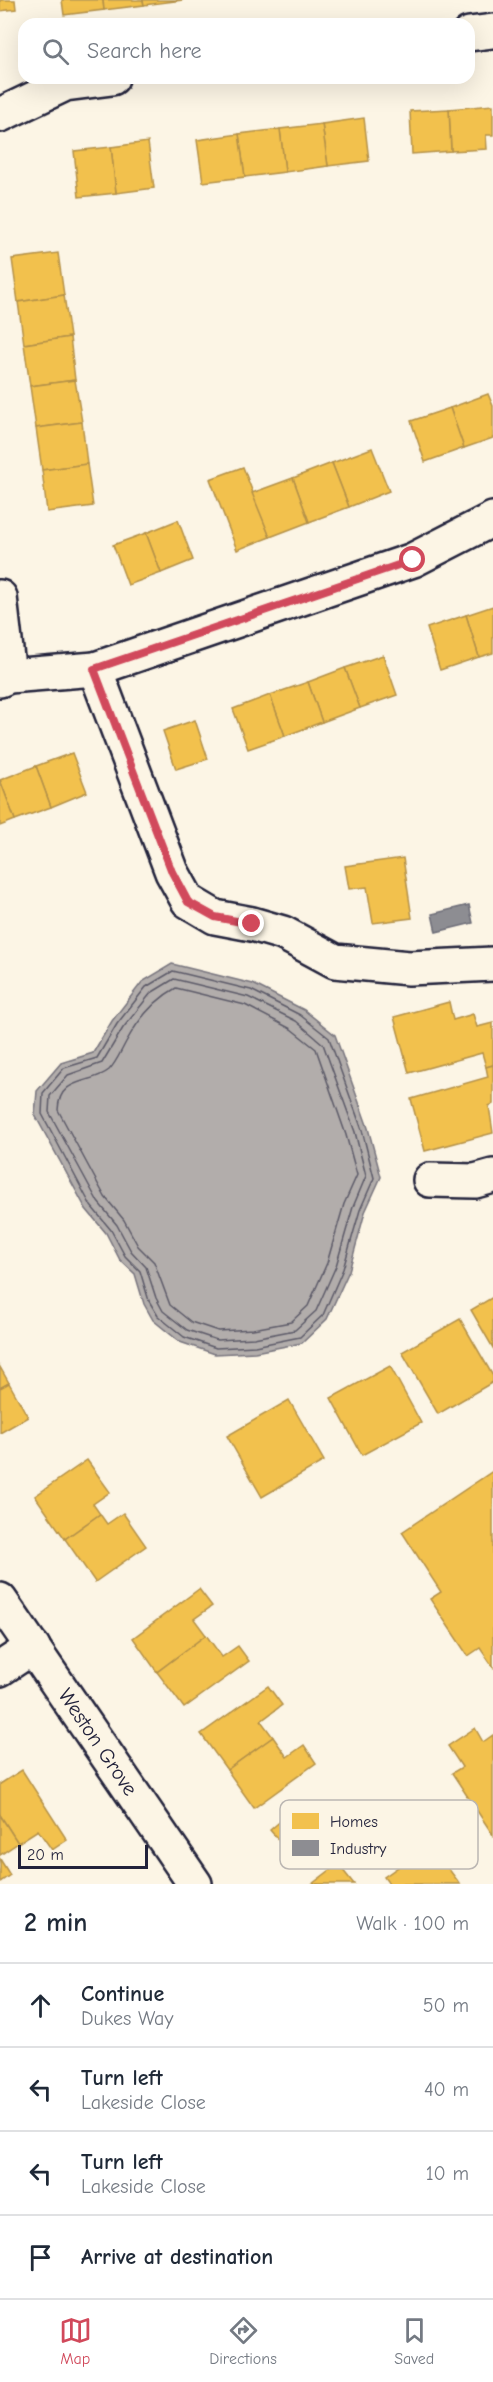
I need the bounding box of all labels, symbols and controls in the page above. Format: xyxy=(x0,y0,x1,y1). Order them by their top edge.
search box xyxy=(18,18,475,84)
icon: search xyxy=(39,35,72,68)
text: Search here xyxy=(87,38,202,64)
route start xyxy=(399,546,425,572)
route end xyxy=(238,910,264,936)
street label: Weston Grove xyxy=(53,1684,143,1800)
legend xyxy=(280,1800,478,1869)
text: Homes xyxy=(330,1813,378,1831)
text: Industry xyxy=(330,1840,387,1858)
scale bar xyxy=(18,1842,148,1870)
text: 20 m xyxy=(27,1846,64,1864)
text: 2 min xyxy=(24,1908,87,1938)
text: Walk · 100 m xyxy=(356,1912,469,1935)
text: Continue xyxy=(81,1981,164,2007)
icon: ahead xyxy=(24,1989,57,2022)
text: 50 m xyxy=(423,1994,469,2017)
text: Dukes Way xyxy=(81,2007,173,2030)
text: Turn left xyxy=(81,2065,163,2091)
icon: left xyxy=(24,2073,57,2106)
text: 40 m xyxy=(424,2078,469,2101)
text: Lakeside Close xyxy=(81,2091,206,2114)
text: Turn left xyxy=(81,2149,163,2175)
icon: left xyxy=(24,2157,57,2190)
text: 10 m xyxy=(426,2162,469,2185)
text: Lakeside Close xyxy=(81,2175,206,2198)
icon: arrive xyxy=(24,2241,57,2274)
text: Arrive at destination xyxy=(81,2244,273,2270)
tab: Map xyxy=(59,2314,92,2368)
tab: Directions xyxy=(209,2314,277,2368)
tab: Saved xyxy=(394,2314,434,2368)

